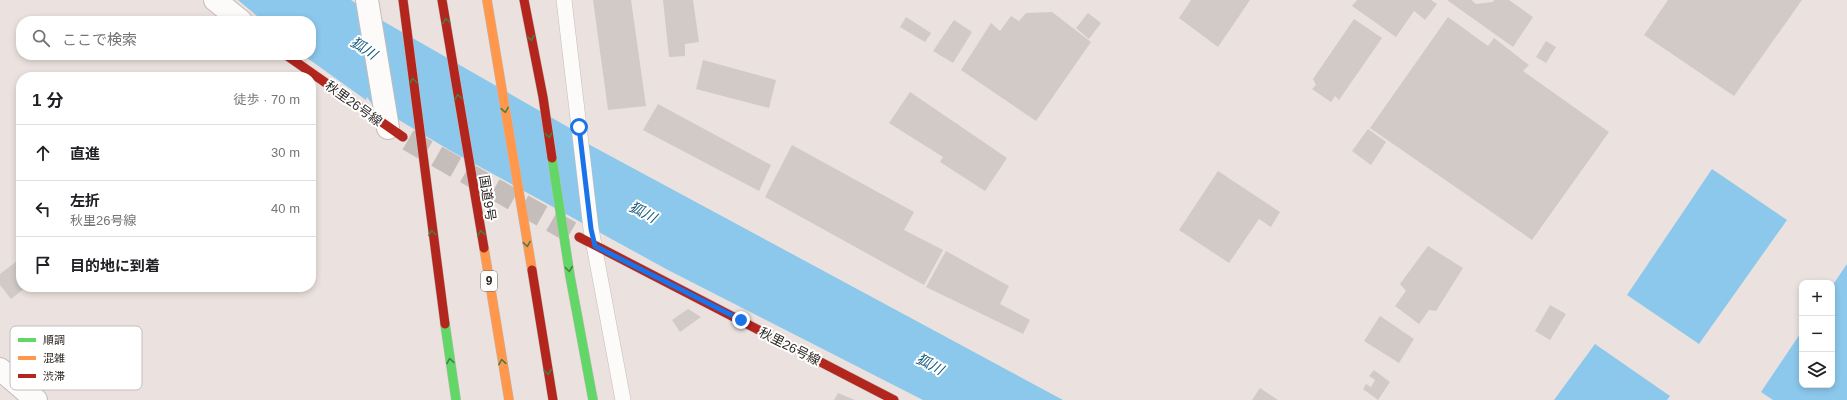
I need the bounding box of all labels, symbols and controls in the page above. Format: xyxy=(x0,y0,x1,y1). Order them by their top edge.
search box xyxy=(16,16,316,60)
one-way arrow xyxy=(442,18,450,24)
icon: search xyxy=(30,27,52,49)
text: ここで検索 xyxy=(62,31,137,48)
water label: 狐川 xyxy=(348,34,382,63)
one-way arrow xyxy=(527,35,535,41)
street label: 秋里26号線 xyxy=(322,78,385,129)
one-way arrow xyxy=(409,78,418,85)
text: 1 分 xyxy=(32,91,63,110)
text: 徒歩 · 70 m xyxy=(234,92,300,107)
one-way arrow xyxy=(454,94,463,100)
one-way arrow xyxy=(500,107,509,113)
route start xyxy=(570,118,588,136)
one-way arrow xyxy=(544,132,553,138)
icon: ahead xyxy=(32,142,54,164)
text: 直進 xyxy=(70,145,100,162)
text: 30 m xyxy=(271,145,300,160)
street label: 国道9号 xyxy=(476,174,499,222)
text: 左折 xyxy=(70,192,100,209)
icon: left xyxy=(32,198,54,220)
water label: 狐川 xyxy=(627,198,661,227)
text: 40 m xyxy=(271,201,300,216)
text: 秋里26号線 xyxy=(70,213,136,228)
one-way arrow xyxy=(428,230,437,236)
one-way arrow xyxy=(477,230,486,236)
one-way arrow xyxy=(522,241,531,247)
icon: arrive xyxy=(32,254,54,276)
text: 目的地に到着 xyxy=(70,257,160,274)
one-way arrow xyxy=(564,266,573,272)
road number: 9 xyxy=(481,271,497,291)
map controls xyxy=(1799,280,1835,388)
button: + xyxy=(1799,280,1835,316)
route end xyxy=(732,311,750,329)
button: − xyxy=(1799,316,1835,352)
street label: 秋里26号線 xyxy=(757,325,823,368)
legend xyxy=(10,326,142,390)
text: 順調 xyxy=(43,334,65,346)
water label: 狐川 xyxy=(914,350,948,379)
text: 混雑 xyxy=(43,352,65,364)
button: layers xyxy=(1799,352,1835,388)
one-way arrow xyxy=(446,358,455,365)
one-way arrow xyxy=(498,358,507,365)
one-way arrow xyxy=(543,369,552,375)
text: 渋滞 xyxy=(43,370,65,382)

